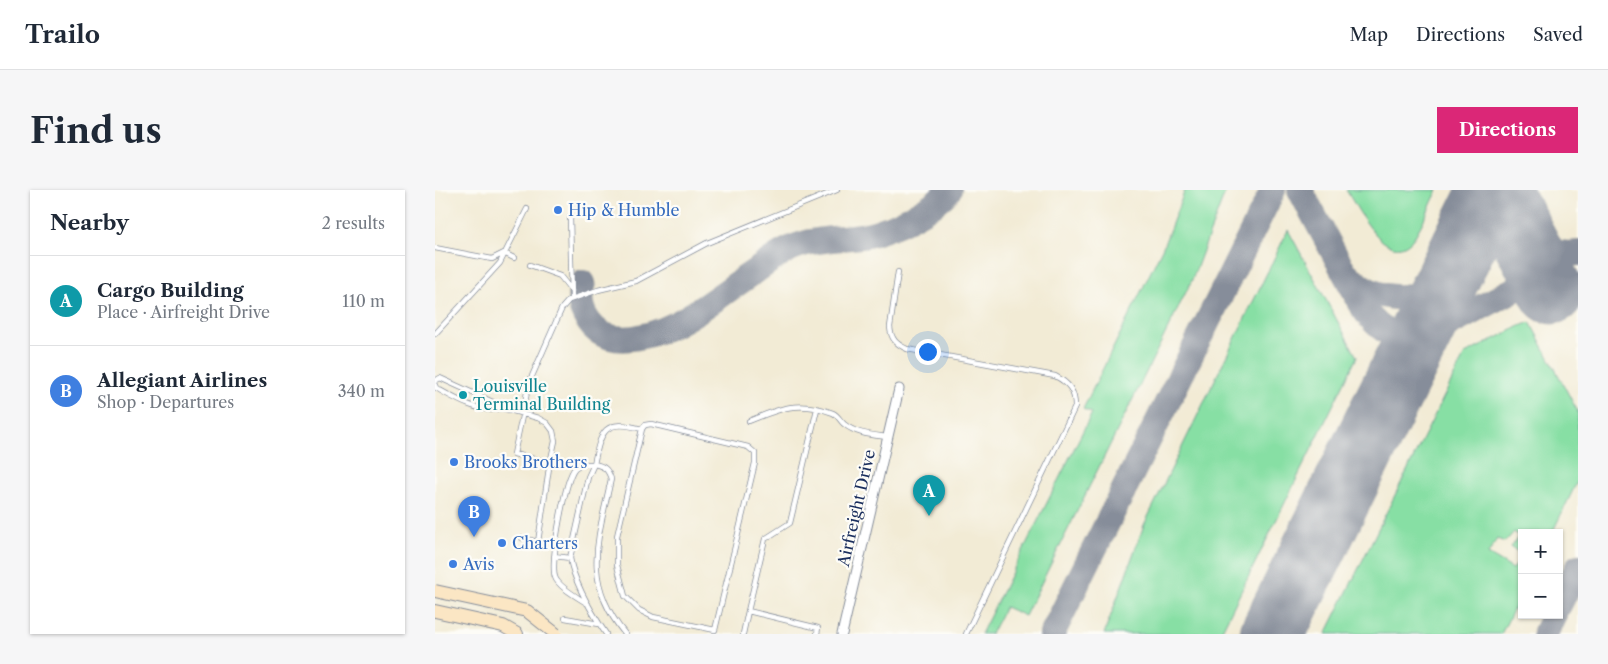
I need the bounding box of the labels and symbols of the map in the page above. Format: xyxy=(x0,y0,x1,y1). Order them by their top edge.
place label: Hip & Humble xyxy=(568,200,679,220)
marker: Hip & Humble xyxy=(552,204,564,216)
your location xyxy=(915,339,941,365)
place label: Louisville Terminal Building xyxy=(473,376,611,414)
marker: Louisville Terminal Building xyxy=(457,389,469,401)
street label: Airfreight Drive xyxy=(833,448,879,569)
place label: Brooks Brothers xyxy=(464,452,588,472)
marker: Brooks Brothers xyxy=(448,456,460,468)
pin: A xyxy=(913,475,945,516)
pin: B xyxy=(458,496,490,537)
place label: Charters xyxy=(512,533,578,553)
marker: Charters xyxy=(496,537,508,549)
place label: Avis xyxy=(462,554,494,574)
marker: Avis xyxy=(447,558,459,570)

